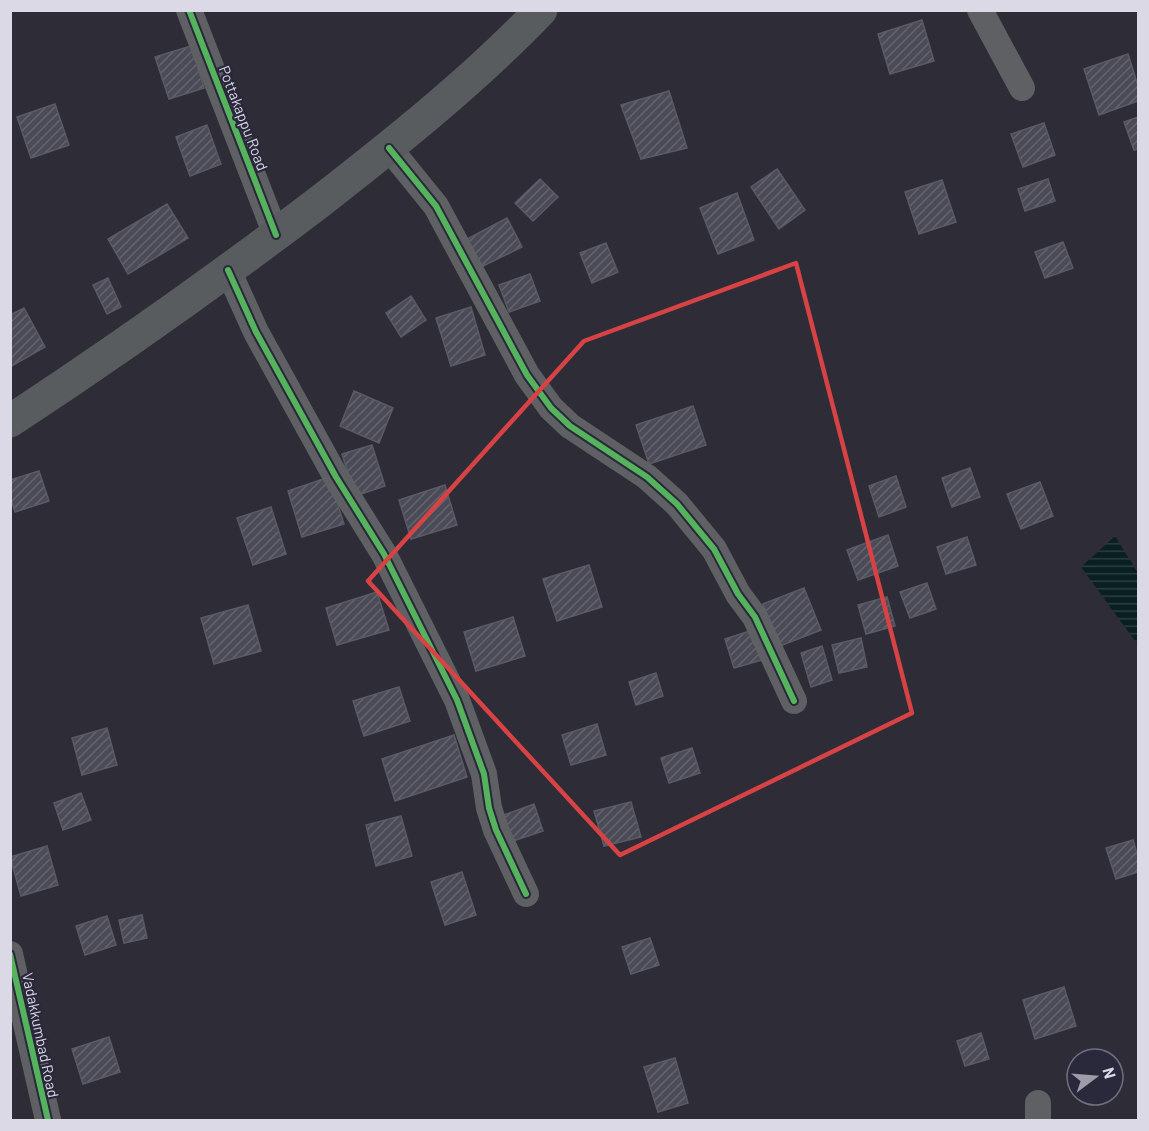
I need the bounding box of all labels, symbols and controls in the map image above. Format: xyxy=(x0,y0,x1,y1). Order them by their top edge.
street label: Pottakappu Road xyxy=(216,63,272,173)
street label: Vadakkumbad Road xyxy=(19,971,63,1099)
north arrow xyxy=(1065,1047,1125,1107)
text: N xyxy=(1099,1065,1120,1080)

